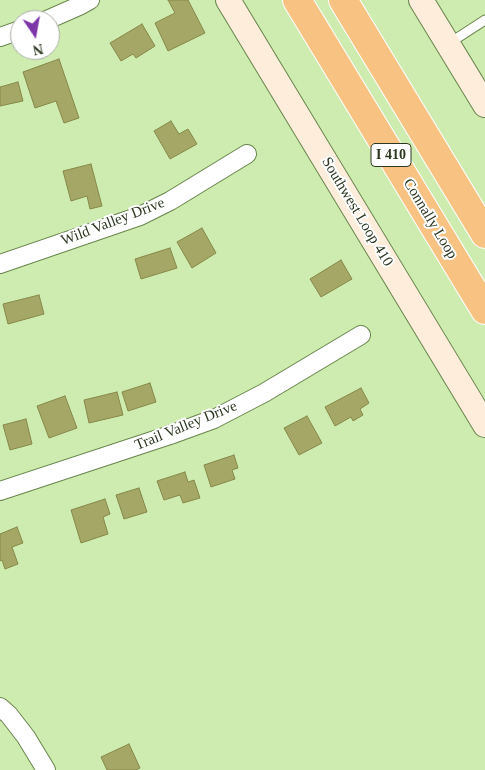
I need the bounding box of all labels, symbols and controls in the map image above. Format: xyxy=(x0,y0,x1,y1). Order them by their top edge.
north arrow xyxy=(10,10,60,60)
text: N xyxy=(32,41,45,58)
road number: I 410 xyxy=(371,144,411,166)
street label: Southwest Loop 410 xyxy=(317,154,397,270)
street label: Connally Loop xyxy=(399,176,461,262)
street label: Wild Valley Drive xyxy=(59,194,167,250)
street label: Trail Valley Drive xyxy=(132,397,240,455)

